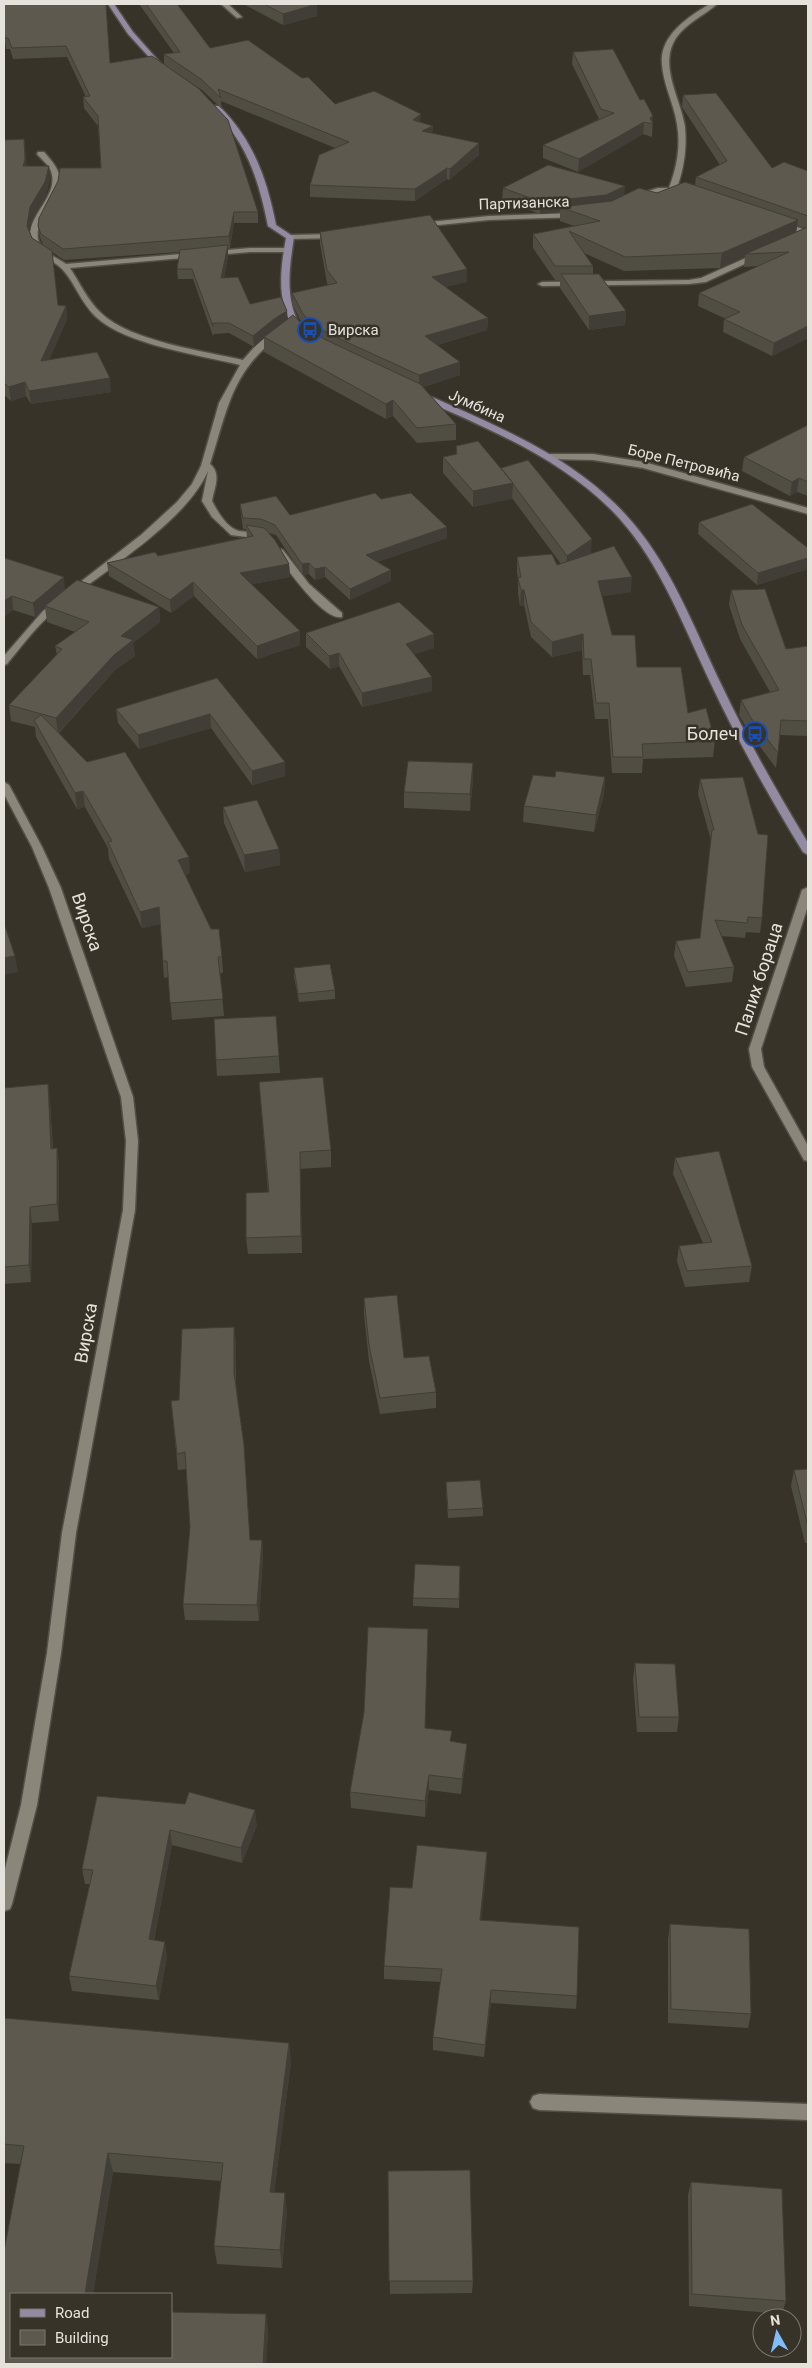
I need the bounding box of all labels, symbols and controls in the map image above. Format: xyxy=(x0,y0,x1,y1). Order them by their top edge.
street label: Партизанска xyxy=(478,192,570,214)
bus stop icon: Вирска xyxy=(297,317,323,343)
place label: Вирска xyxy=(328,321,379,339)
street label: Јумбина xyxy=(446,386,508,426)
street label: Боре Петровића xyxy=(626,440,742,486)
bus stop icon: Болеч xyxy=(742,721,768,747)
place label: Болеч xyxy=(687,723,738,744)
street label: Вирска xyxy=(68,890,107,954)
street label: Палих бораца xyxy=(730,920,787,1038)
street label: Вирска xyxy=(70,1301,101,1365)
legend xyxy=(10,2293,172,2358)
text: Road xyxy=(55,2304,89,2322)
north arrow xyxy=(752,2308,802,2358)
text: N xyxy=(769,2312,781,2329)
text: Building xyxy=(55,2329,109,2347)

